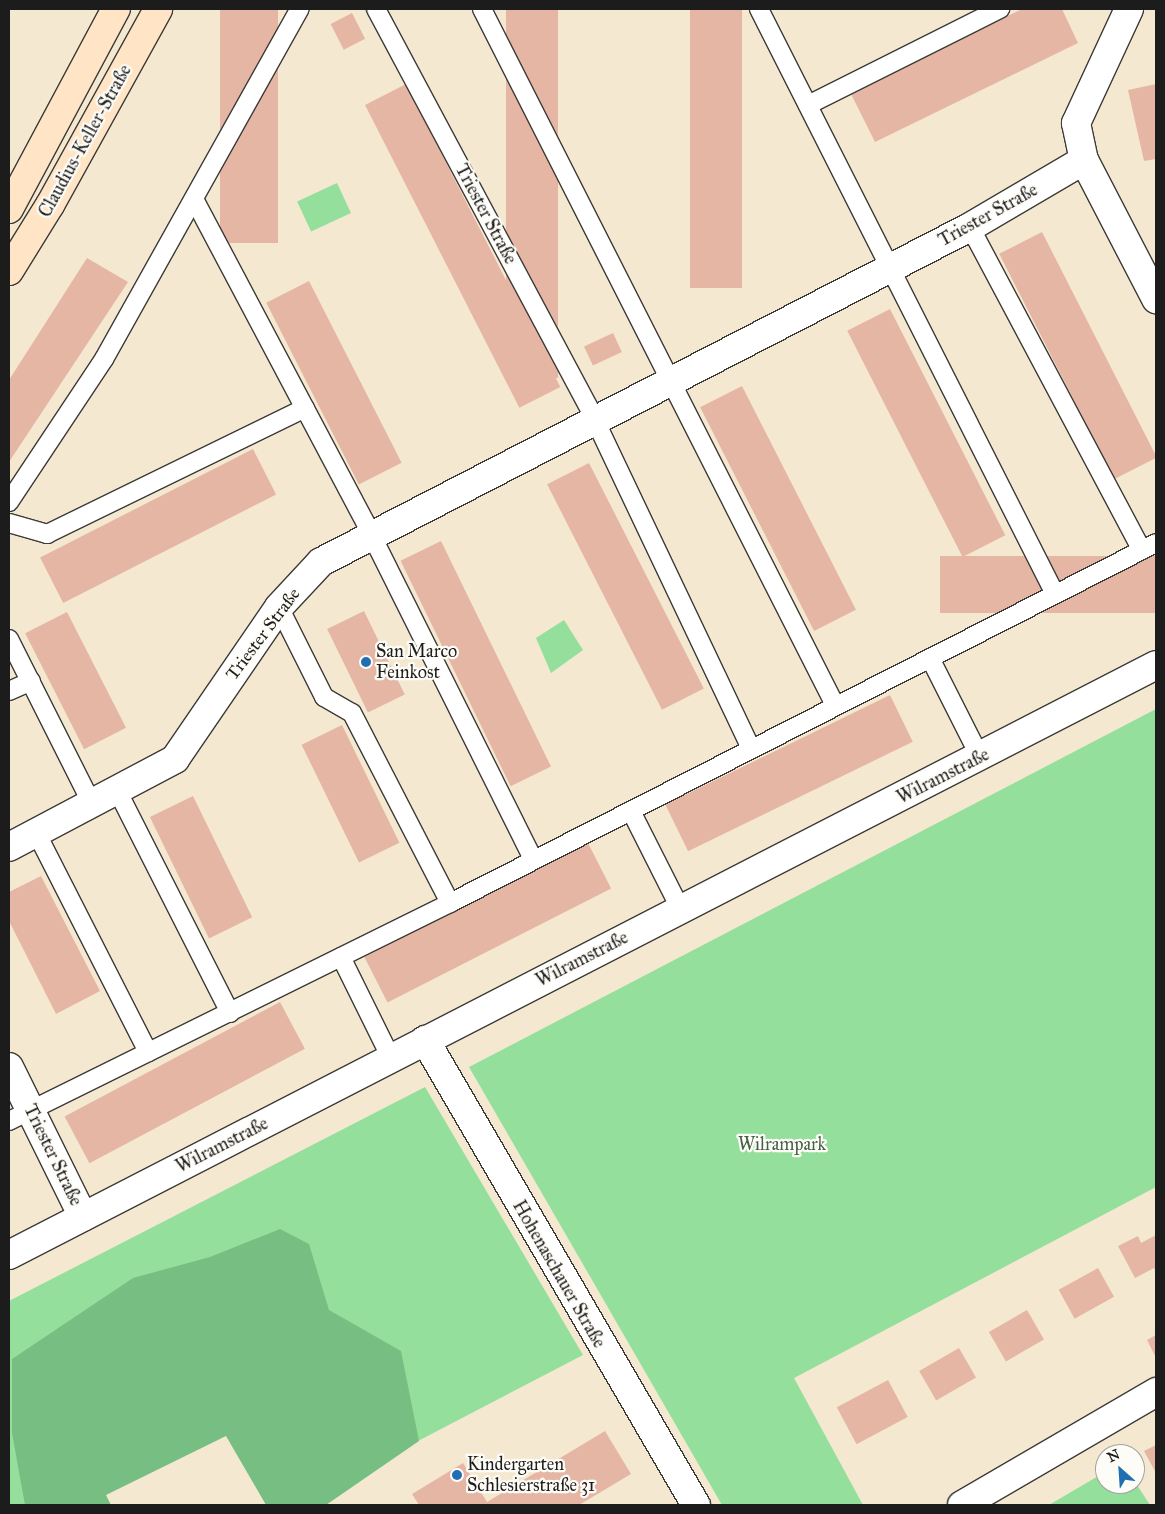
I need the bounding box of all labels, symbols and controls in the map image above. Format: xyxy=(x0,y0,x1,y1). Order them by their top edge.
street label: Claudius-Keller-Straße xyxy=(34,61,136,221)
street label: Triester Straße xyxy=(451,160,521,268)
street label: Triester Straße xyxy=(935,179,1041,251)
street label: Triester Straße xyxy=(221,584,305,684)
place label: San Marco Feinkost xyxy=(376,641,457,684)
marker: San Marco Feinkost xyxy=(360,656,372,668)
street label: Wilramstraße xyxy=(893,744,993,808)
street label: Wilramstraße xyxy=(532,927,632,991)
street label: Triester Straße xyxy=(19,1101,87,1209)
street label: Wilramstraße xyxy=(172,1113,272,1177)
park label: Wilrampark xyxy=(738,1133,826,1155)
street label: Hohenaschauer Straße xyxy=(508,1196,610,1352)
north arrow xyxy=(1095,1444,1145,1494)
text: N xyxy=(1105,1446,1123,1466)
place label: Kindergarten Schlesierstraße 31 xyxy=(467,1454,595,1496)
marker: Kindergarten Schlesierstraße 31 xyxy=(451,1469,463,1481)

